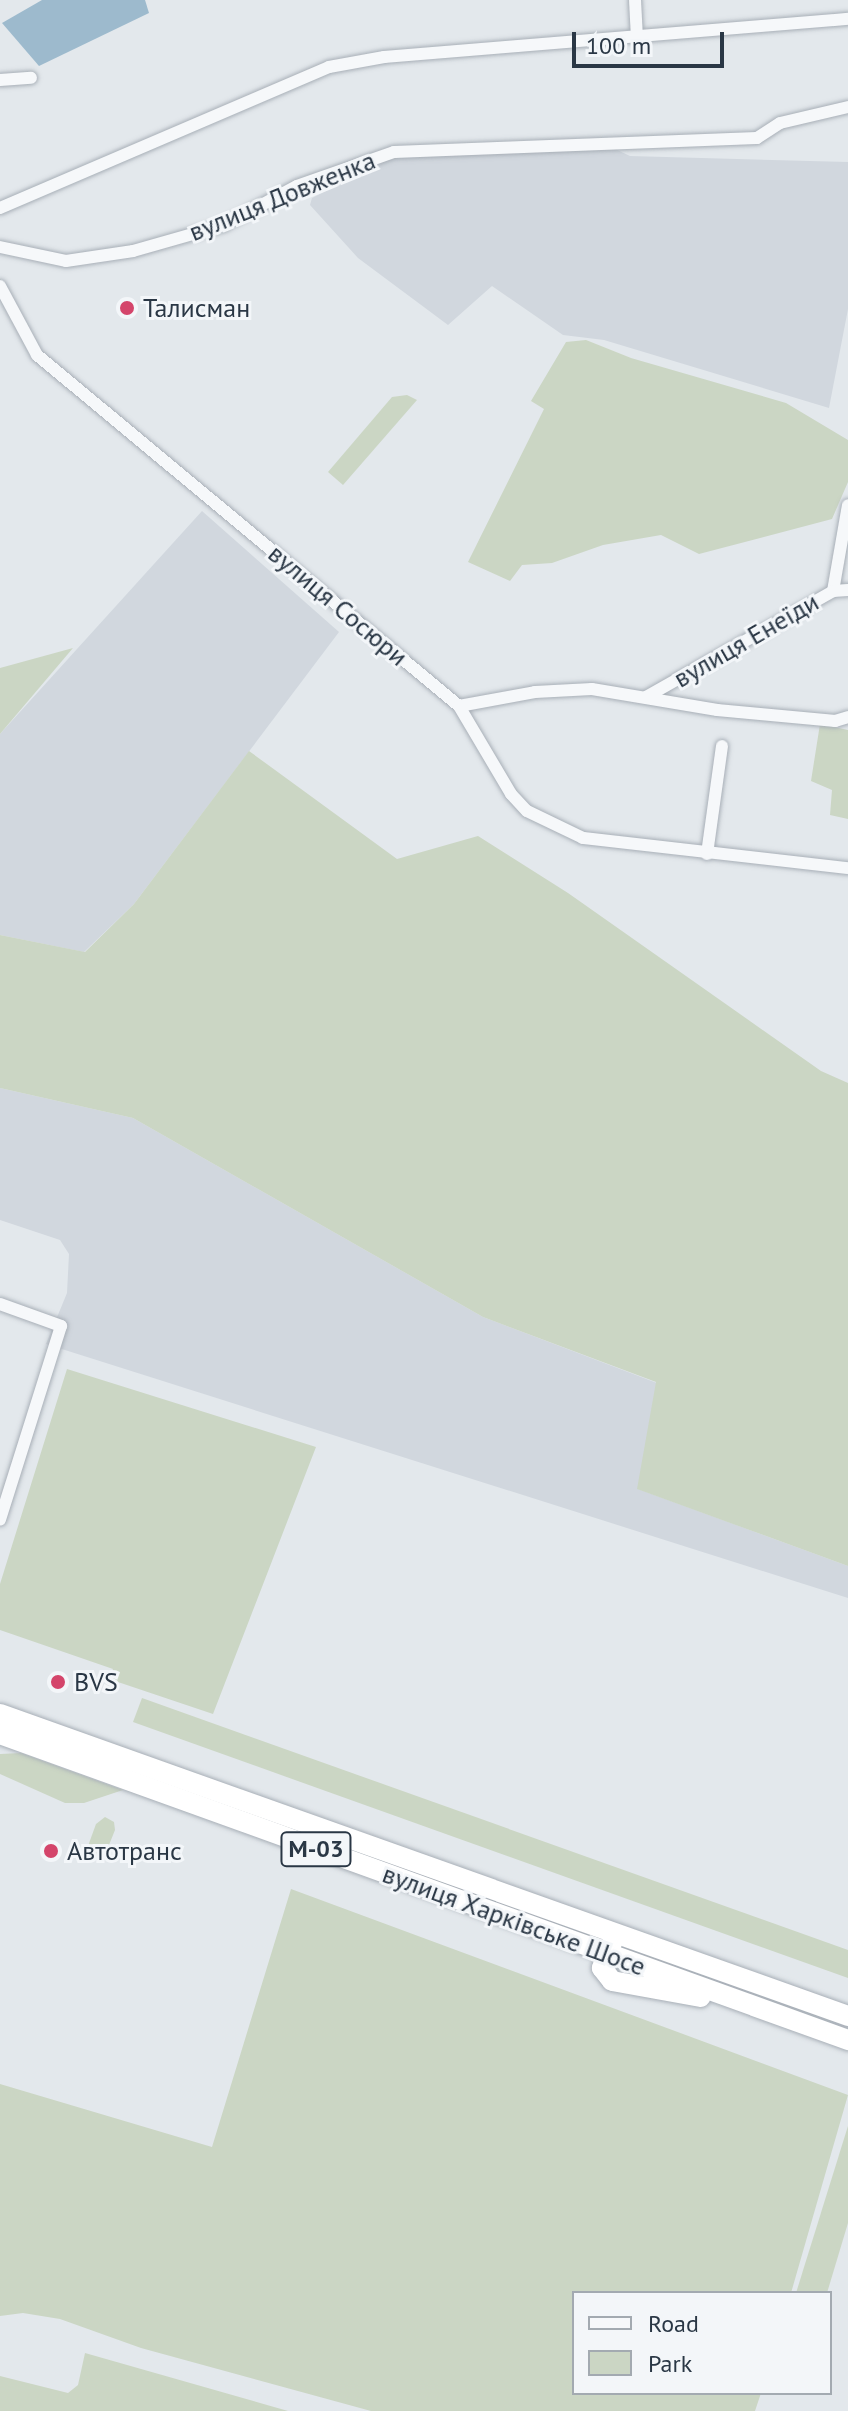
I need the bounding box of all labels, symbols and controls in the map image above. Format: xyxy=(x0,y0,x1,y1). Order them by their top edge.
scale bar xyxy=(576,16,728,66)
text: 100 m xyxy=(586,30,651,61)
street label: вулиця Довженка xyxy=(184,144,380,248)
place label: Талисман xyxy=(143,292,250,324)
marker: Талисман xyxy=(118,299,136,317)
street label: вулиця Сосюри xyxy=(262,538,414,672)
street label: вулиця Енеїди xyxy=(668,586,824,694)
place label: BVS xyxy=(74,1666,118,1698)
marker: BVS xyxy=(49,1673,67,1691)
road number: М-03 xyxy=(280,1829,352,1869)
place label: Автотранс xyxy=(67,1835,182,1867)
marker: Автотранс xyxy=(42,1842,60,1860)
street label: вулиця Харківське Шосе xyxy=(378,1858,650,1982)
legend xyxy=(572,2291,832,2395)
text: Road xyxy=(648,2308,699,2339)
text: Park xyxy=(648,2348,692,2379)

